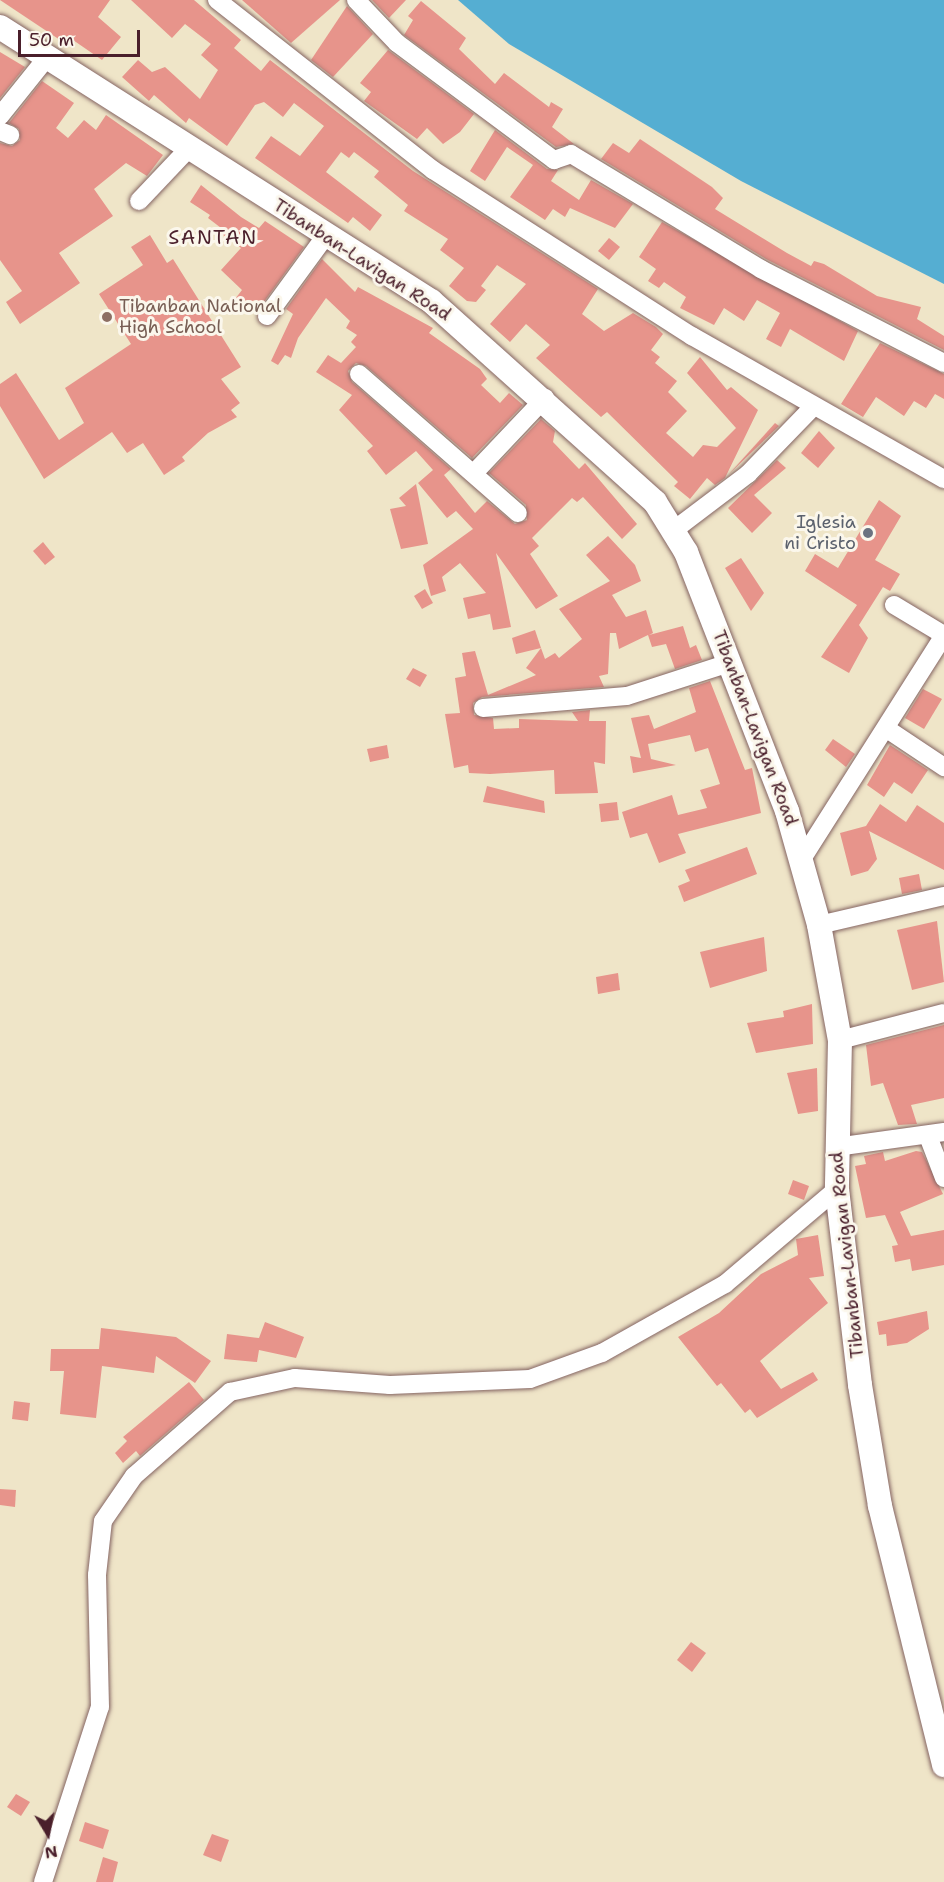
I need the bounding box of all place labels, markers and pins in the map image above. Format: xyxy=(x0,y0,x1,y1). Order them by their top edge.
place label: Tibanban National High School xyxy=(119,296,281,338)
marker: Tibanban National High School xyxy=(100,310,114,324)
place label: Iglesia ni Cristo xyxy=(784,512,856,554)
marker: Iglesia ni Cristo xyxy=(861,526,875,540)

